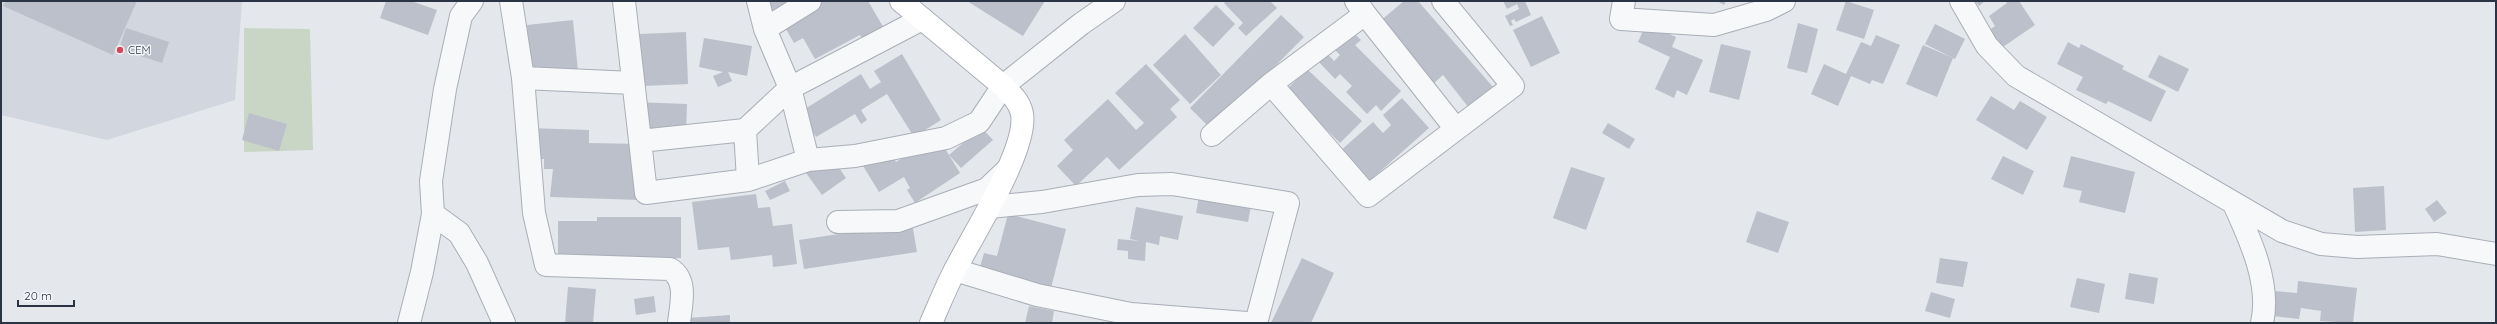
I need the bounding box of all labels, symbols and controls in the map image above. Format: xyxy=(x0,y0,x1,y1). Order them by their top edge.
place label: CEM xyxy=(128,43,151,57)
marker: CEM xyxy=(115,45,125,55)
scale bar xyxy=(18,282,74,308)
text: 20 m xyxy=(24,288,52,303)

